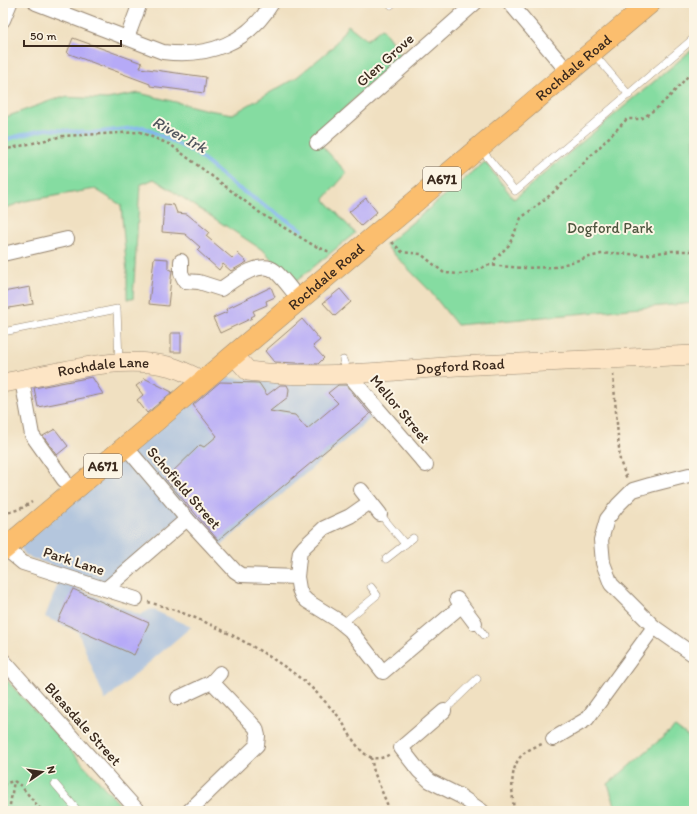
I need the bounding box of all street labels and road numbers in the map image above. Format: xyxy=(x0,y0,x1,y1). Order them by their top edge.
street label: Glen Grove xyxy=(353,29,417,91)
street label: Rochdale Road xyxy=(532,31,615,105)
road number: A671 xyxy=(423,167,461,191)
street label: Rochdale Road xyxy=(284,240,368,314)
street label: Rochdale Lane xyxy=(56,353,150,381)
street label: Dogford Road xyxy=(415,355,505,378)
street label: Mellor Street xyxy=(366,371,434,447)
street label: Schofield Street xyxy=(143,443,225,533)
road number: A671 xyxy=(84,454,122,478)
street label: Park Lane xyxy=(41,543,107,579)
street label: Bleasdale Street xyxy=(41,679,125,770)

